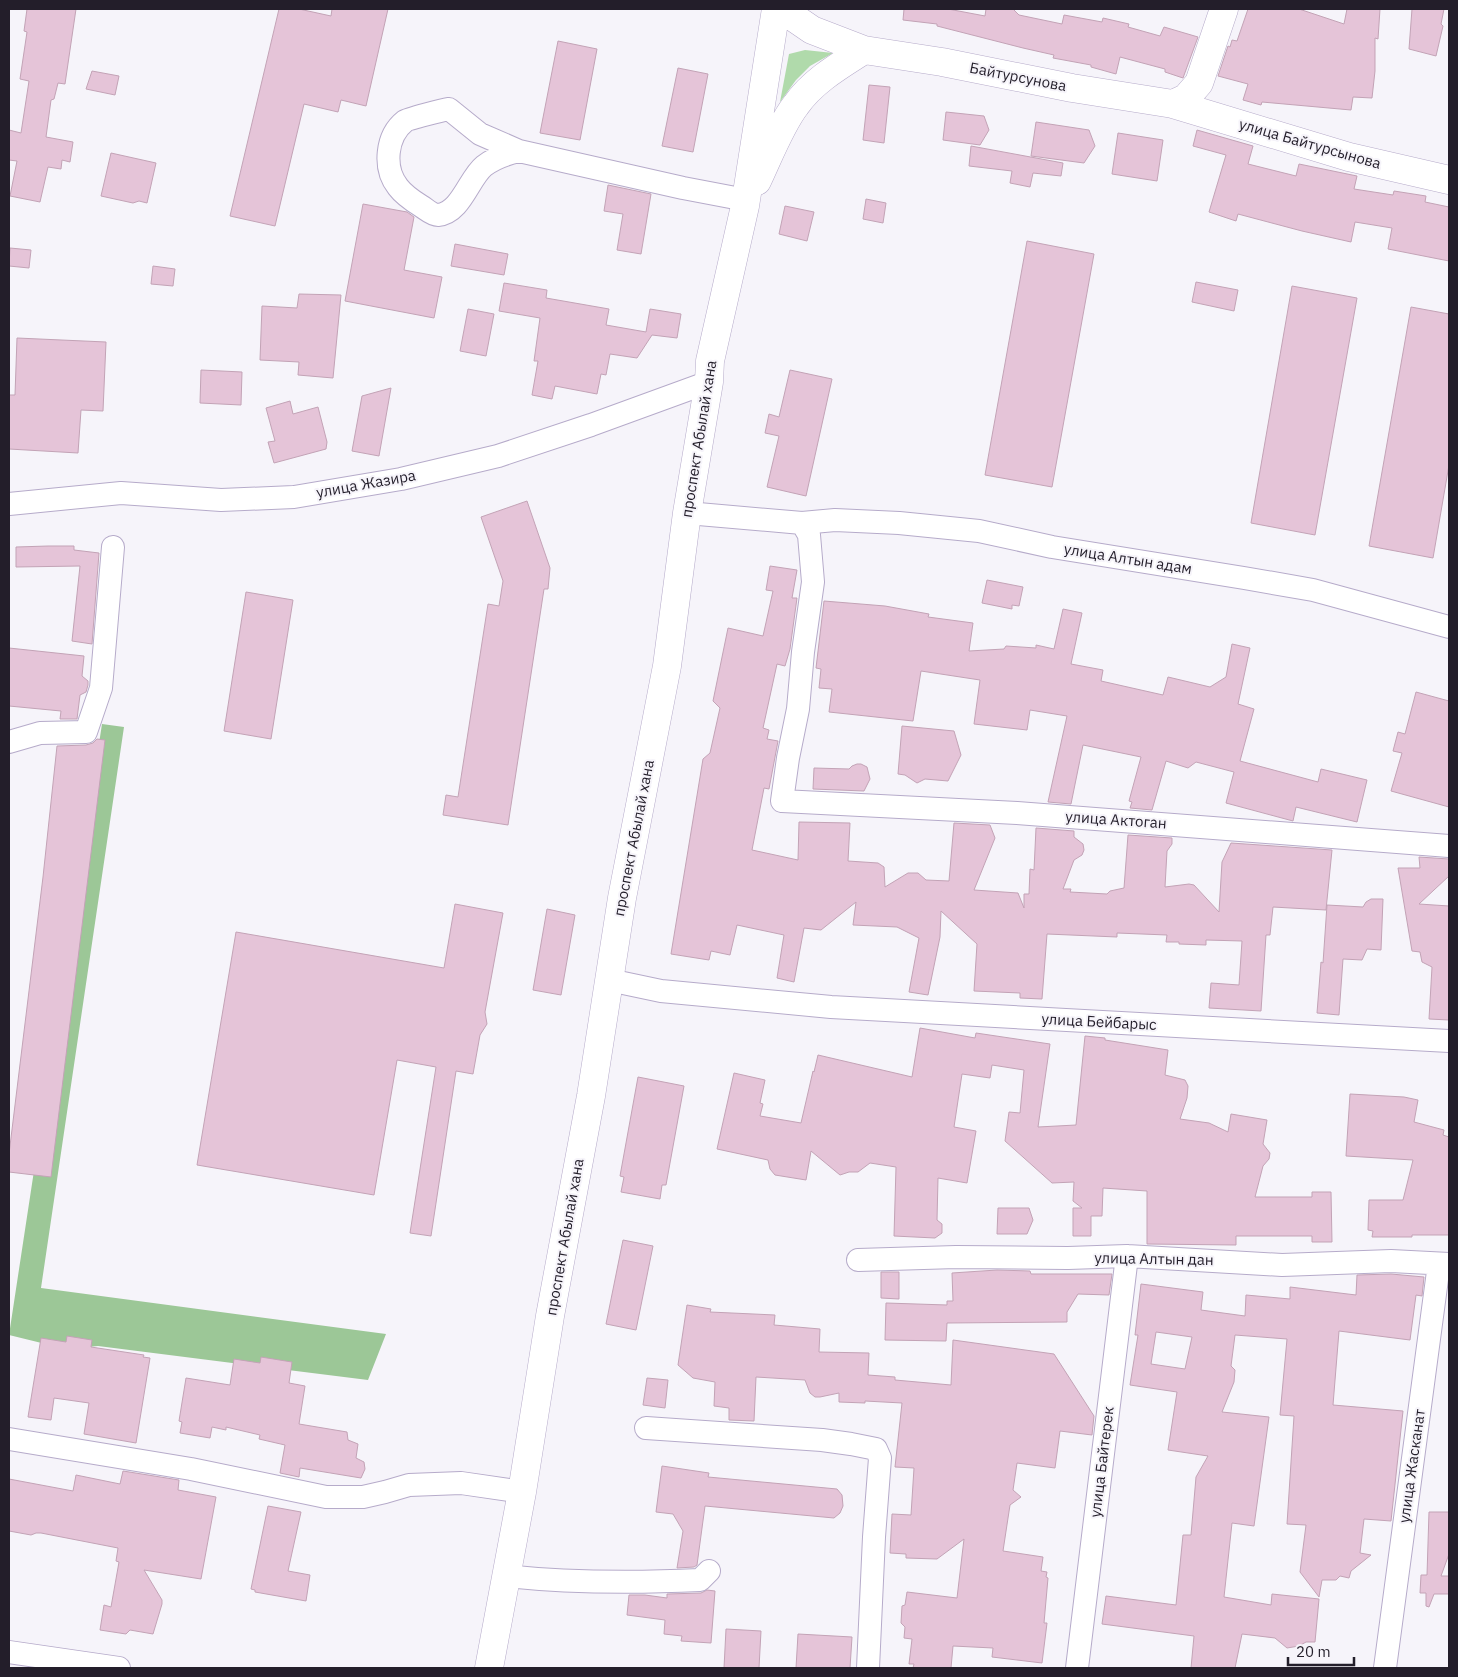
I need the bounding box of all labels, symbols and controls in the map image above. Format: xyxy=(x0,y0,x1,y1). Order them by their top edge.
street label: Байтурсунова xyxy=(968,58,1068,95)
street label: улица Байтурсынова xyxy=(1237,114,1383,173)
street label: проспект Абылай хана xyxy=(677,359,720,519)
street label: улица Жазира xyxy=(315,465,417,502)
street label: улица Алтын адам xyxy=(1063,539,1193,578)
street label: проспект Абылай хана xyxy=(609,758,658,918)
street label: улица Актоган xyxy=(1065,806,1167,833)
street label: улица Бейбарыс xyxy=(1041,1009,1158,1034)
street label: проспект Абылай хана xyxy=(541,1157,588,1317)
street label: улица Алтын дан xyxy=(1094,1248,1214,1269)
street label: улица Байтерек xyxy=(1085,1405,1118,1519)
street label: улица Жасканат xyxy=(1394,1408,1429,1524)
scale bar xyxy=(1288,1634,1354,1666)
text: 20 m xyxy=(1296,1642,1331,1661)

